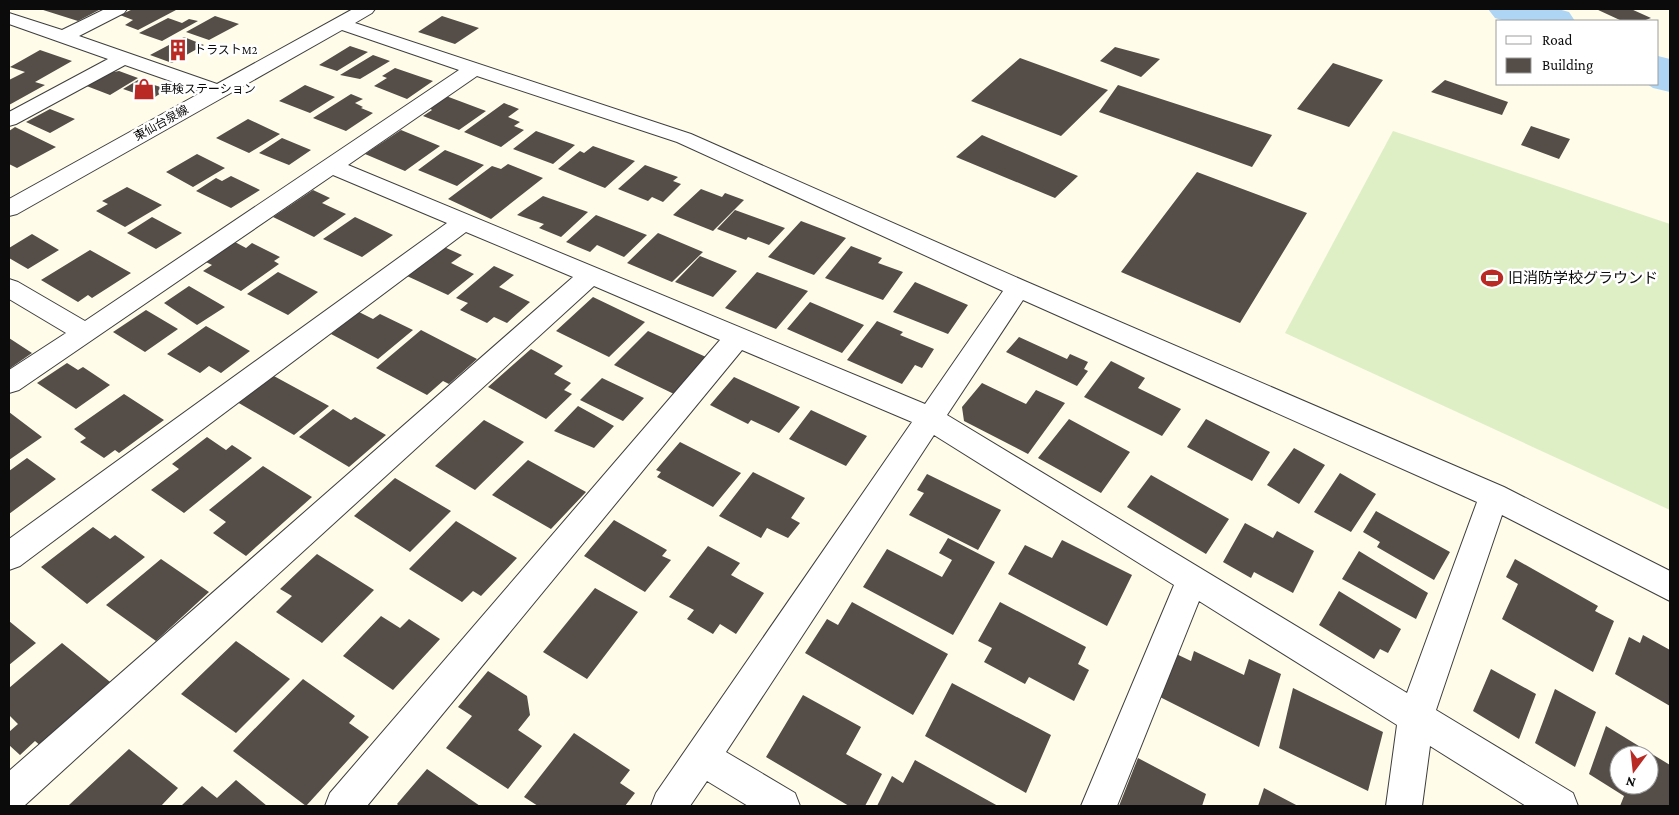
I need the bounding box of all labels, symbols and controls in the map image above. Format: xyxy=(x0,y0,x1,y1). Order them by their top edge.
legend xyxy=(1496,20,1659,85)
text: Road xyxy=(1542,32,1573,48)
building icon: トラストM2 xyxy=(165,37,191,63)
place label: トラストM2 xyxy=(194,43,258,57)
text: Building xyxy=(1542,57,1593,74)
shop icon: 車検ステーション xyxy=(131,76,157,102)
place label: 車検ステーション xyxy=(160,82,256,96)
street label: 東仙台泉線 xyxy=(131,102,191,144)
sports icon: 旧消防学校グラウンド xyxy=(1479,265,1505,291)
place label: 旧消防学校グラウンド xyxy=(1508,270,1658,286)
north arrow xyxy=(1609,745,1659,795)
text: N xyxy=(1624,773,1637,792)

